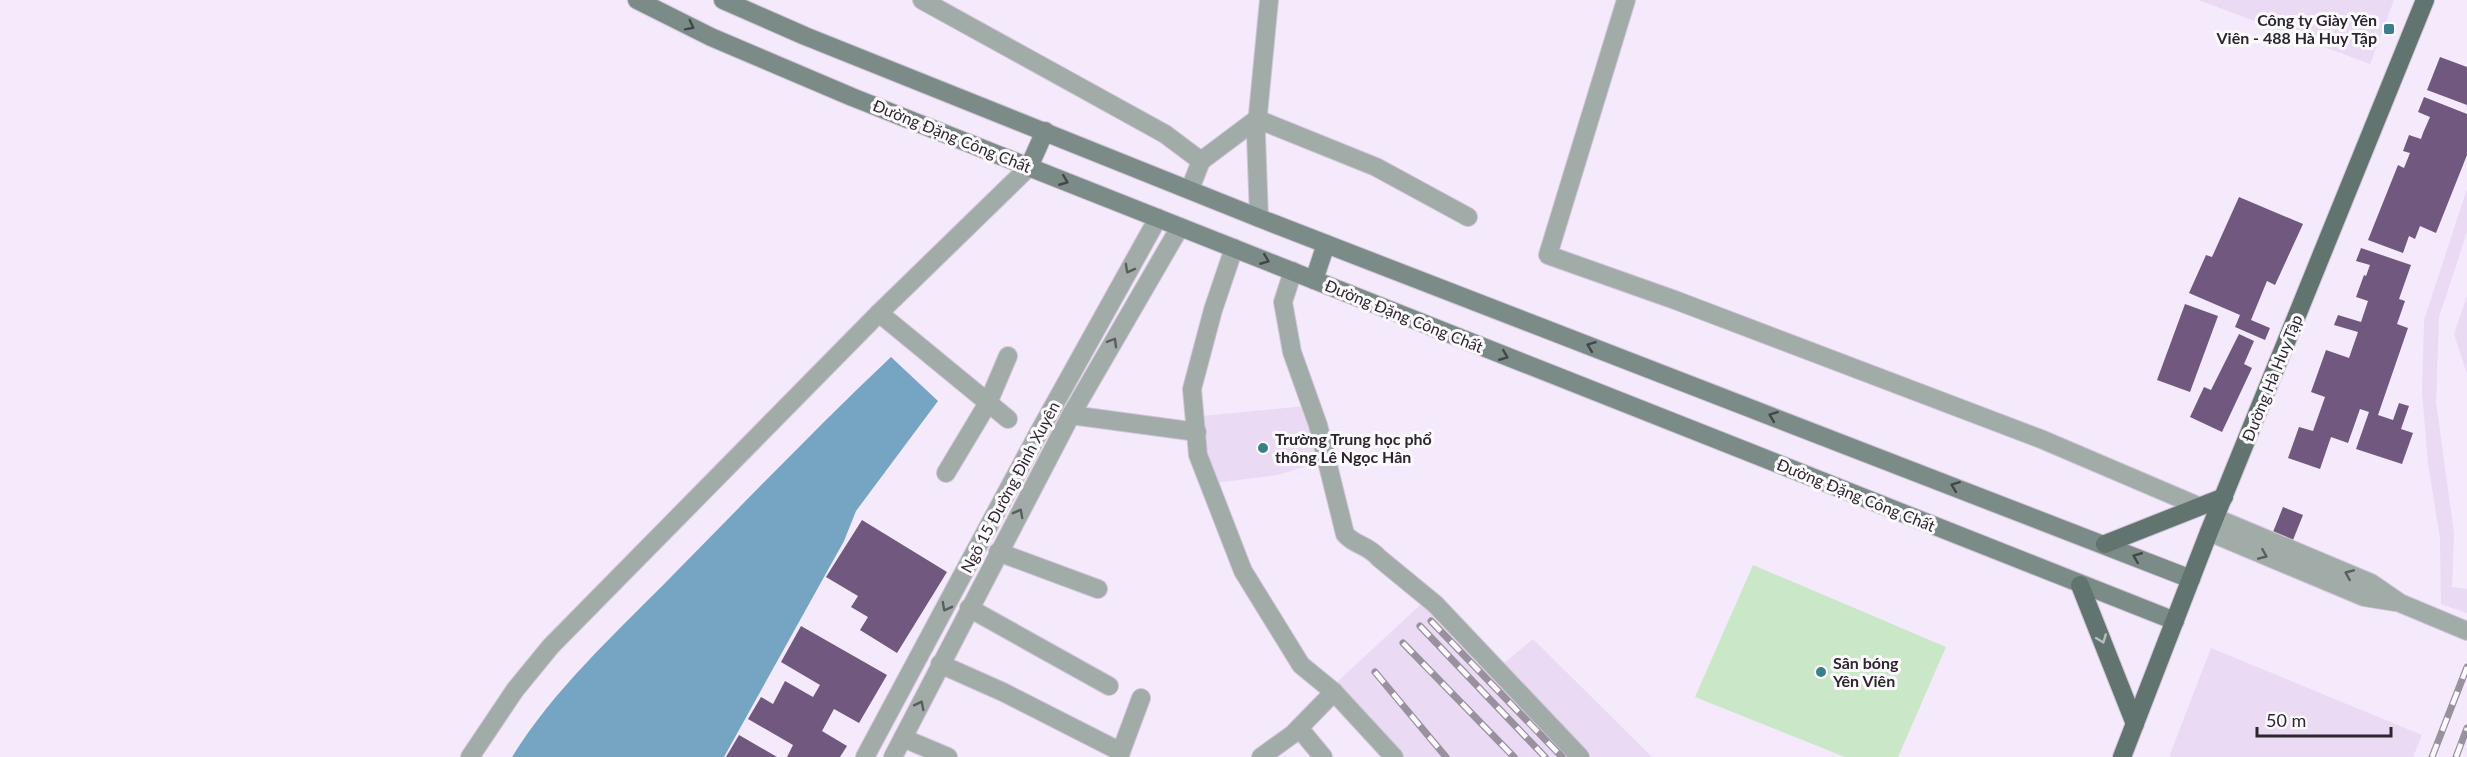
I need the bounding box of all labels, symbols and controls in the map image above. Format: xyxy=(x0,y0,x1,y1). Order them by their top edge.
place label: Công ty Giày Yên Viên - 488 Hà Huy Tập xyxy=(2215,10,2377,47)
one-way arrow xyxy=(683,19,694,31)
marker: Công ty Giày Yên Viên - 488 Hà Huy Tập xyxy=(2382,22,2396,36)
street label: Đường Đặng Công Chất xyxy=(870,95,1034,176)
one-way arrow xyxy=(1058,174,1069,186)
one-way arrow xyxy=(1259,253,1270,266)
one-way arrow xyxy=(1125,263,1136,273)
street label: Đường Đặng Công Chất xyxy=(1322,275,1486,356)
street label: Đường Hà Huy Tập xyxy=(2237,312,2306,444)
one-way arrow xyxy=(1106,338,1117,349)
one-way arrow xyxy=(1587,341,1598,353)
one-way arrow xyxy=(1498,349,1509,361)
street label: Ngõ 15 Đường Đình Xuyên xyxy=(956,398,1063,576)
one-way arrow xyxy=(1769,411,1780,423)
place label: Trường Trung học phổ thông Lê Ngọc Hân xyxy=(1275,429,1432,466)
marker: Trường Trung học phổ thông Lê Ngọc Hân xyxy=(1256,441,1270,455)
street label: Đường Đặng Công Chất xyxy=(1774,454,1938,535)
one-way arrow xyxy=(1951,481,1962,493)
one-way arrow xyxy=(1012,509,1023,519)
one-way arrow xyxy=(2257,548,2268,560)
one-way arrow xyxy=(2132,552,2143,564)
one-way arrow xyxy=(2345,569,2356,581)
one-way arrow xyxy=(942,600,953,611)
one-way arrow xyxy=(2095,633,2107,644)
place label: Sân bóng Yên Viên xyxy=(1832,653,1899,690)
marker: Sân bóng Yên Viên xyxy=(1814,665,1828,679)
scale bar xyxy=(2257,700,2390,738)
one-way arrow xyxy=(913,701,924,711)
text: 50 m xyxy=(2266,709,2306,731)

